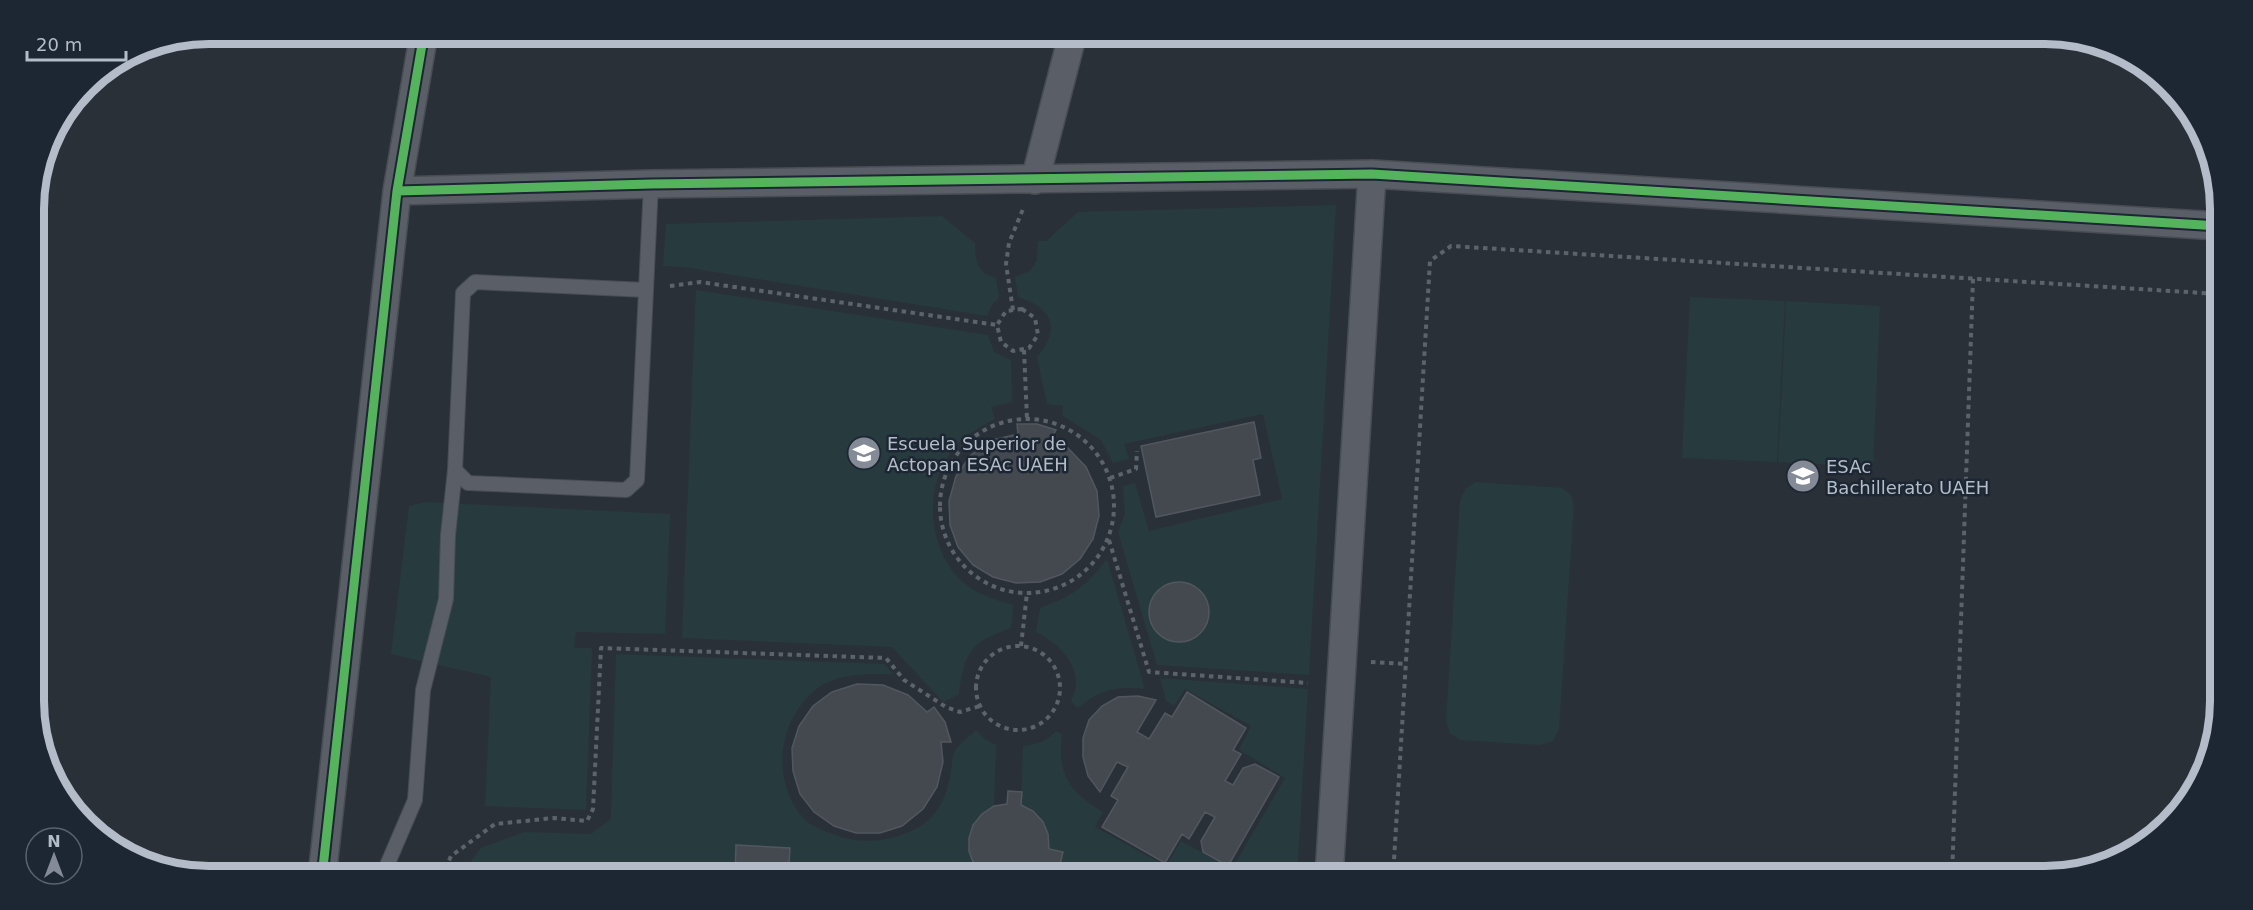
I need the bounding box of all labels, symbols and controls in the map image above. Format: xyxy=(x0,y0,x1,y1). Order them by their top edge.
scale bar xyxy=(27,24,126,62)
text: 20 m xyxy=(36,34,82,55)
place label: Escuela Superior de Actopan ESAc UAEH xyxy=(887,433,1068,475)
school or university icon: Escuela Superior de Actopan ESAc UAEH xyxy=(846,435,882,471)
place label: ESAc Bachillerato UAEH xyxy=(1826,456,1989,498)
school or university icon: ESAc Bachillerato UAEH xyxy=(1785,458,1821,494)
north arrow xyxy=(24,826,84,886)
text: N xyxy=(47,832,61,851)

